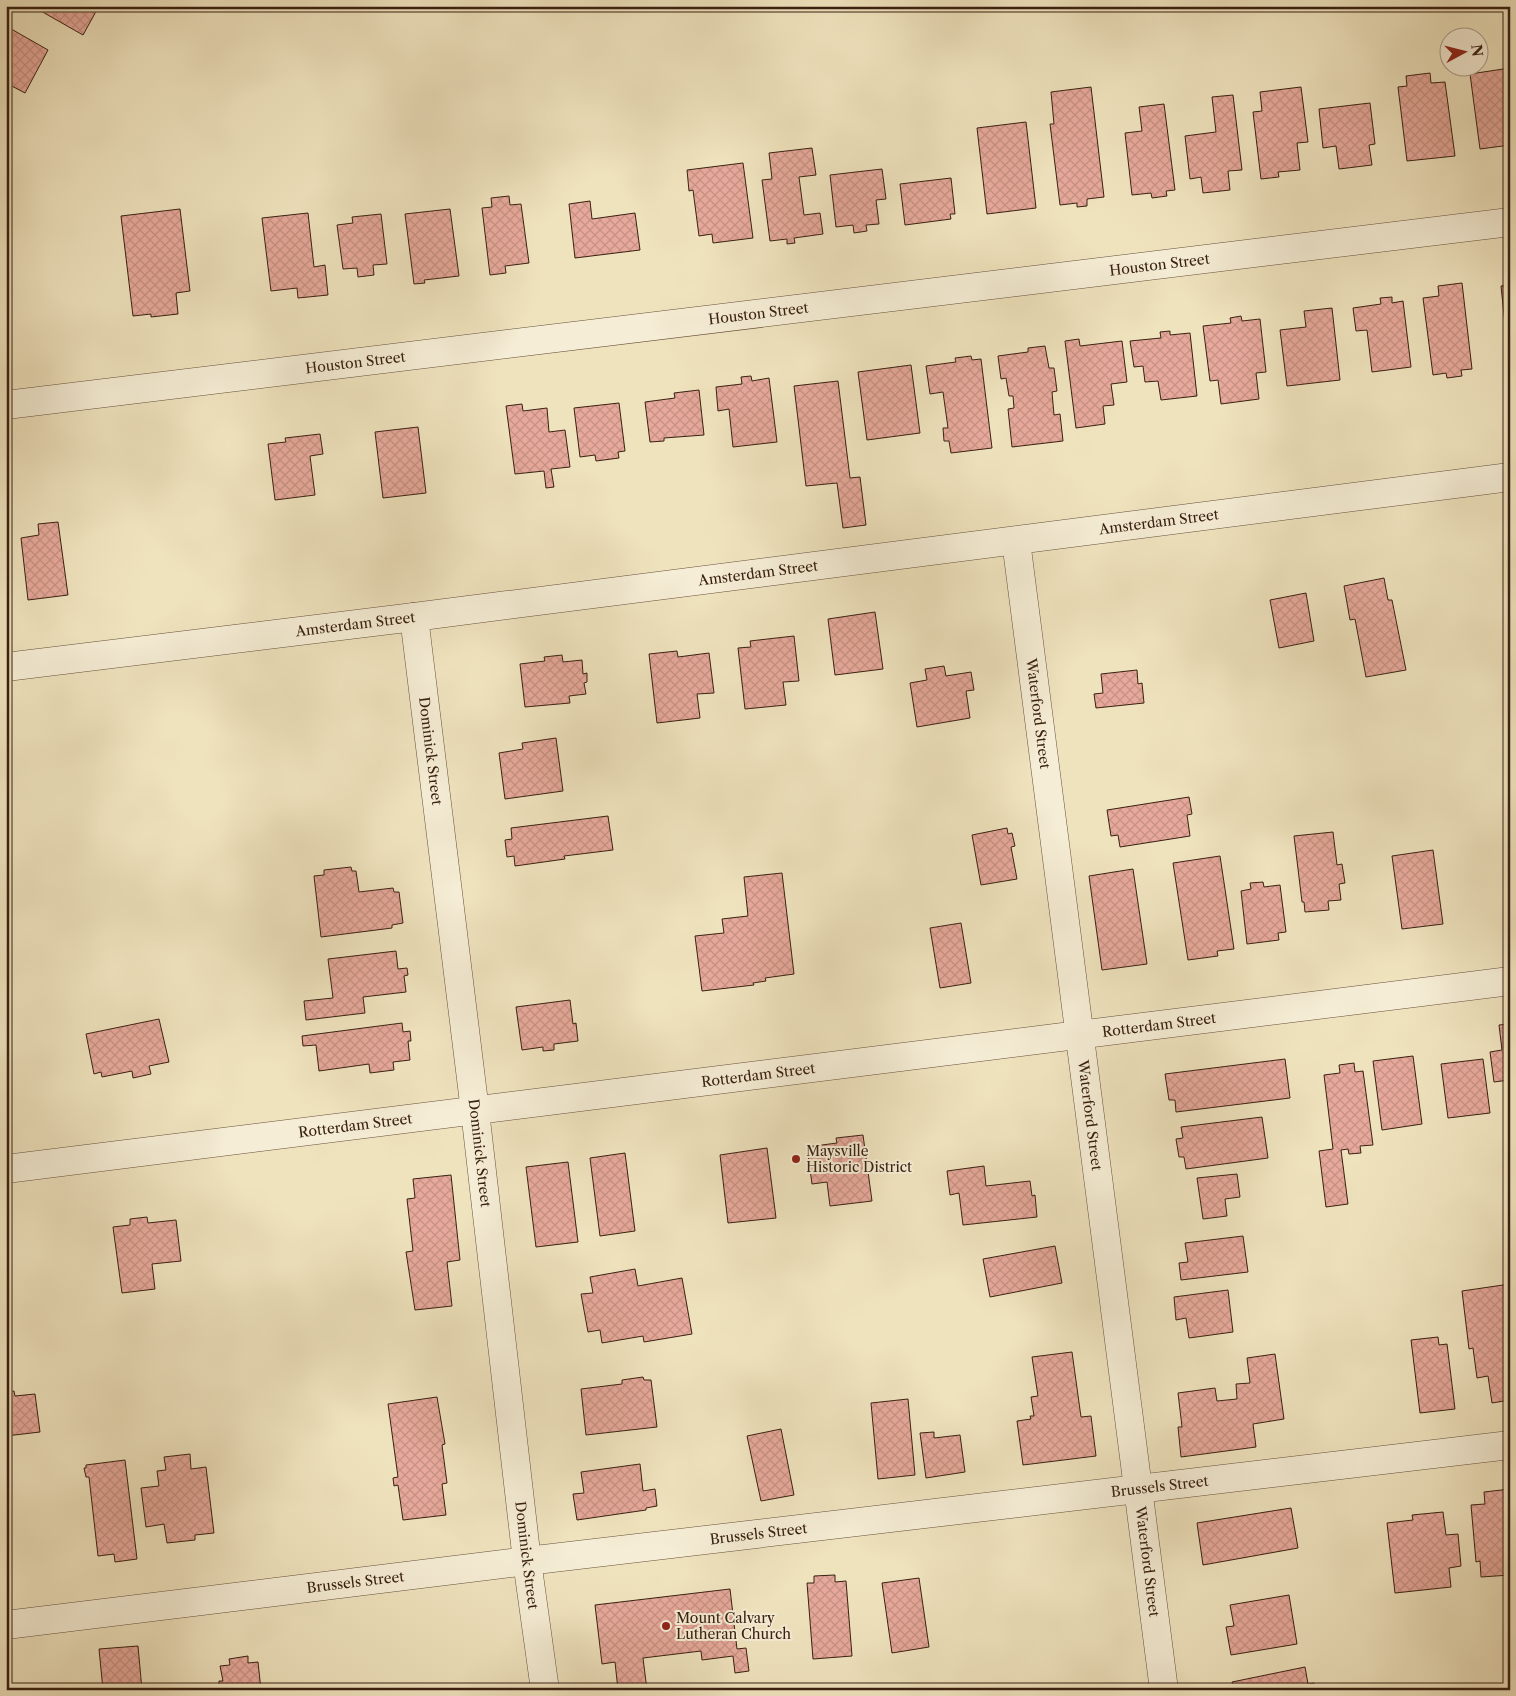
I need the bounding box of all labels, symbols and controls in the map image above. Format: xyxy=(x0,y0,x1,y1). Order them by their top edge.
north arrow xyxy=(1438,28,1488,78)
text: N xyxy=(1467,43,1487,58)
street label: Houston Street xyxy=(1108,250,1211,280)
street label: Houston Street xyxy=(707,298,810,328)
street label: Houston Street xyxy=(304,347,407,377)
street label: Amsterdam Street xyxy=(1097,505,1220,539)
street label: Amsterdam Street xyxy=(696,556,819,590)
street label: Amsterdam Street xyxy=(294,608,416,641)
street label: Waterford Street xyxy=(1022,656,1054,770)
street label: Dominick Street xyxy=(415,696,446,806)
street label: Rotterdam Street xyxy=(1101,1009,1217,1041)
street label: Waterford Street xyxy=(1074,1058,1106,1172)
street label: Rotterdam Street xyxy=(700,1059,816,1091)
street label: Dominick Street xyxy=(465,1098,495,1208)
street label: Rotterdam Street xyxy=(297,1109,413,1141)
place label: Maysville Historic District xyxy=(806,1142,912,1176)
marker: Maysville Historic District xyxy=(790,1153,802,1165)
street label: Brussels Street xyxy=(1110,1472,1209,1501)
street label: Dominick Street xyxy=(511,1500,543,1611)
street label: Waterford Street xyxy=(1131,1504,1163,1618)
street label: Brussels Street xyxy=(709,1519,808,1548)
street label: Brussels Street xyxy=(306,1567,405,1597)
place label: Mount Calvary Lutheran Church xyxy=(676,1609,791,1643)
marker: Mount Calvary Lutheran Church xyxy=(660,1620,672,1632)

